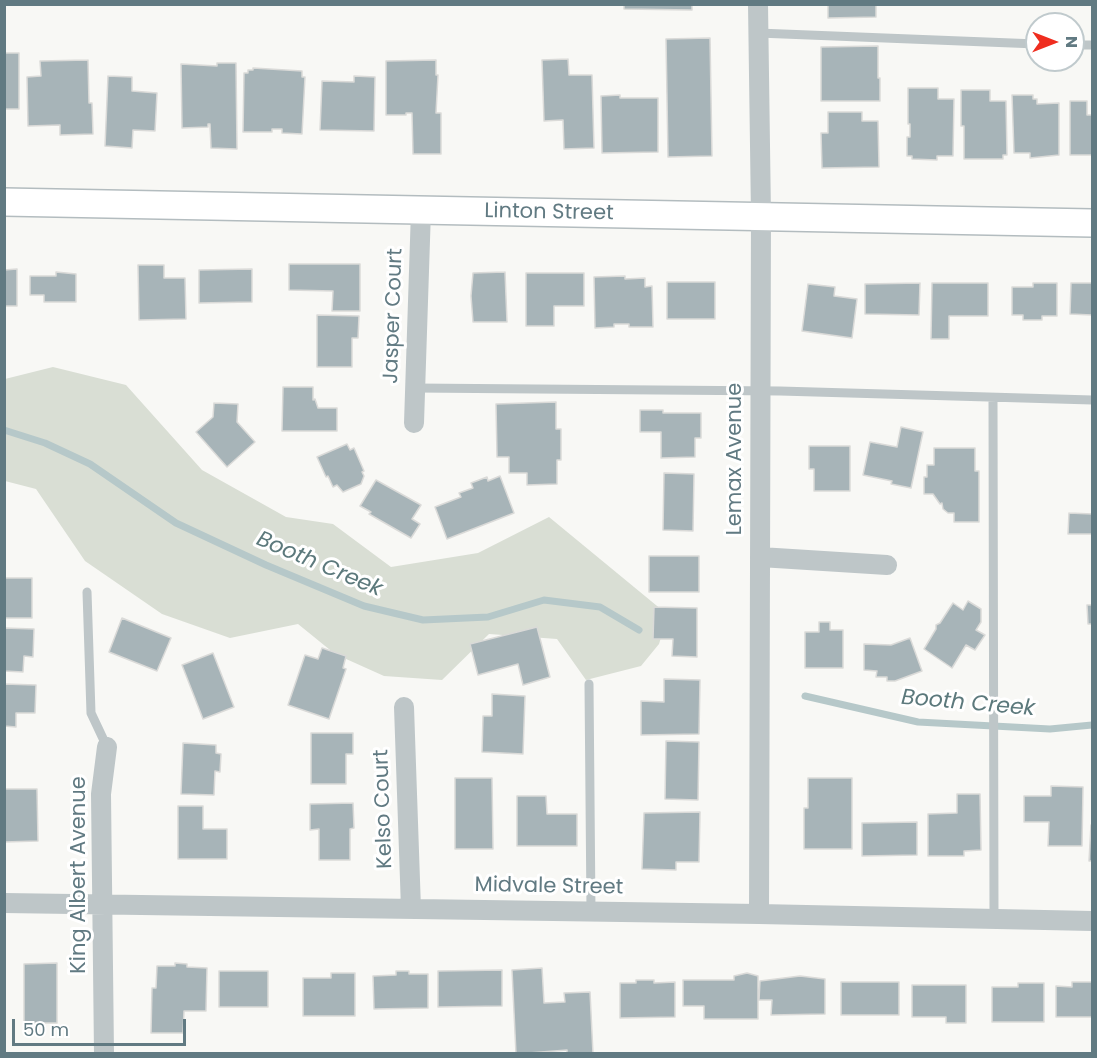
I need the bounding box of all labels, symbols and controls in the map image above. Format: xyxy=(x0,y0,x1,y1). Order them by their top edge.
north arrow xyxy=(1025,12,1085,72)
text: N xyxy=(1060,36,1083,48)
street label: Linton Street xyxy=(484,199,614,227)
street label: Jasper Court xyxy=(379,248,409,384)
street label: Lemax Avenue xyxy=(723,383,749,535)
water label: Booth Creek xyxy=(252,527,386,603)
water label: Booth Creek xyxy=(900,685,1036,723)
street label: Kelso Court xyxy=(369,749,399,869)
street label: King Albert Avenue xyxy=(67,776,93,974)
street label: Midvale Street xyxy=(474,873,624,901)
scale bar xyxy=(15,1007,189,1045)
text: 50 m xyxy=(23,1017,69,1042)

